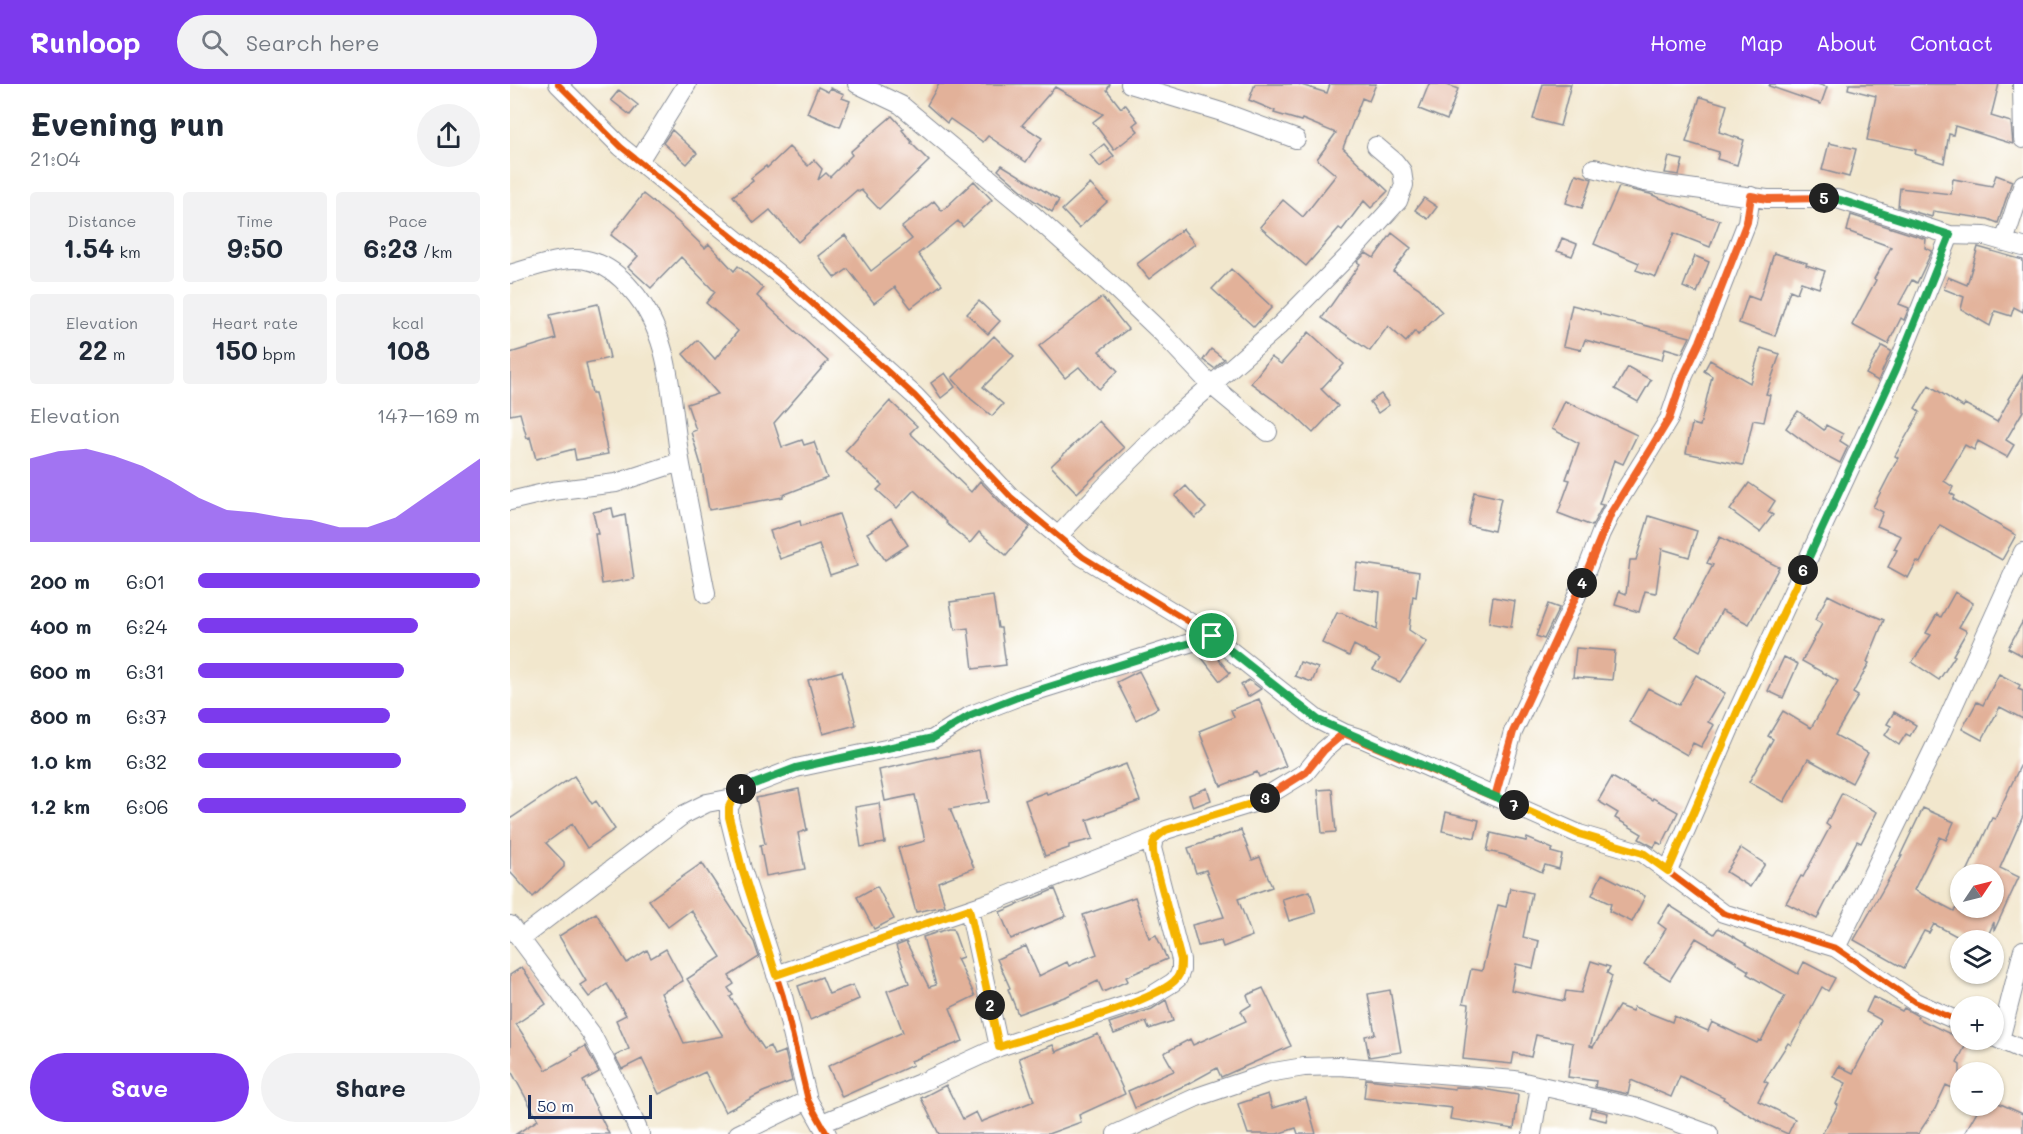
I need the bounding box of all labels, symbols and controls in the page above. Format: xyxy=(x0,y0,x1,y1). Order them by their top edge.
search box xyxy=(177,15,597,69)
text: Runloop xyxy=(30,24,141,60)
icon: search xyxy=(198,26,231,59)
text: Search here xyxy=(246,28,380,57)
text: Home xyxy=(1650,29,1707,56)
text: Map xyxy=(1740,29,1783,56)
text: About xyxy=(1816,29,1877,56)
text: Contact xyxy=(1910,29,1993,56)
text: Evening run xyxy=(30,101,224,144)
button: share xyxy=(417,104,480,167)
text: 21:04 xyxy=(30,145,80,171)
pin: 5 xyxy=(1809,183,1839,213)
text: 5 xyxy=(1819,187,1829,208)
text: Distance xyxy=(68,210,136,231)
text: Time xyxy=(237,210,273,231)
text: Pace xyxy=(388,210,428,231)
text: 1.54 xyxy=(63,231,114,265)
text: 9:50 xyxy=(227,231,283,265)
text: 6:23 xyxy=(364,231,418,265)
text: km xyxy=(114,241,141,262)
text: /km xyxy=(418,241,452,262)
text: Elevation xyxy=(66,312,138,333)
text: Heart rate xyxy=(212,312,298,333)
text: kcal xyxy=(392,312,424,333)
text: 22 xyxy=(79,333,108,367)
text: 150 xyxy=(214,333,258,367)
text: 108 xyxy=(386,333,430,367)
text: m xyxy=(108,343,125,364)
text: bpm xyxy=(258,343,296,364)
text: Elevation xyxy=(30,402,120,428)
text: 147–169 m xyxy=(377,402,480,428)
pin: 6 xyxy=(1788,555,1818,585)
text: 6 xyxy=(1798,559,1808,580)
text: 200 m xyxy=(30,568,90,594)
text: 6:01 xyxy=(126,568,166,594)
pin: 4 xyxy=(1567,568,1597,598)
text: 4 xyxy=(1577,572,1587,593)
pin xyxy=(1186,610,1237,661)
text: 400 m xyxy=(30,613,91,639)
text: 6:24 xyxy=(126,613,167,639)
icon: arrive xyxy=(1195,619,1228,652)
text: 600 m xyxy=(30,658,91,684)
text: 6:31 xyxy=(126,658,165,684)
text: 800 m xyxy=(30,703,91,729)
text: 6:37 xyxy=(126,703,167,729)
text: 1.0 km xyxy=(30,748,92,774)
text: 6:32 xyxy=(126,748,167,774)
pin: 1 xyxy=(726,774,756,804)
text: 1 xyxy=(737,778,745,799)
pin: 3 xyxy=(1250,783,1280,813)
text: 3 xyxy=(1260,787,1270,808)
pin: 7 xyxy=(1499,790,1529,820)
text: 1.2 km xyxy=(30,793,90,819)
text: 6:06 xyxy=(126,793,169,819)
text: 7 xyxy=(1510,794,1518,815)
north arrow xyxy=(1950,864,2004,918)
map controls xyxy=(1950,864,2004,1116)
button: layers xyxy=(1950,930,2004,984)
pin: 2 xyxy=(975,990,1005,1020)
text: 2 xyxy=(986,994,994,1015)
button: + xyxy=(1950,996,2004,1050)
button: Save xyxy=(30,1053,249,1122)
button: Share xyxy=(261,1053,480,1122)
button: − xyxy=(1950,1062,2004,1116)
scale bar xyxy=(528,1092,652,1120)
text: 50 m xyxy=(537,1095,574,1116)

